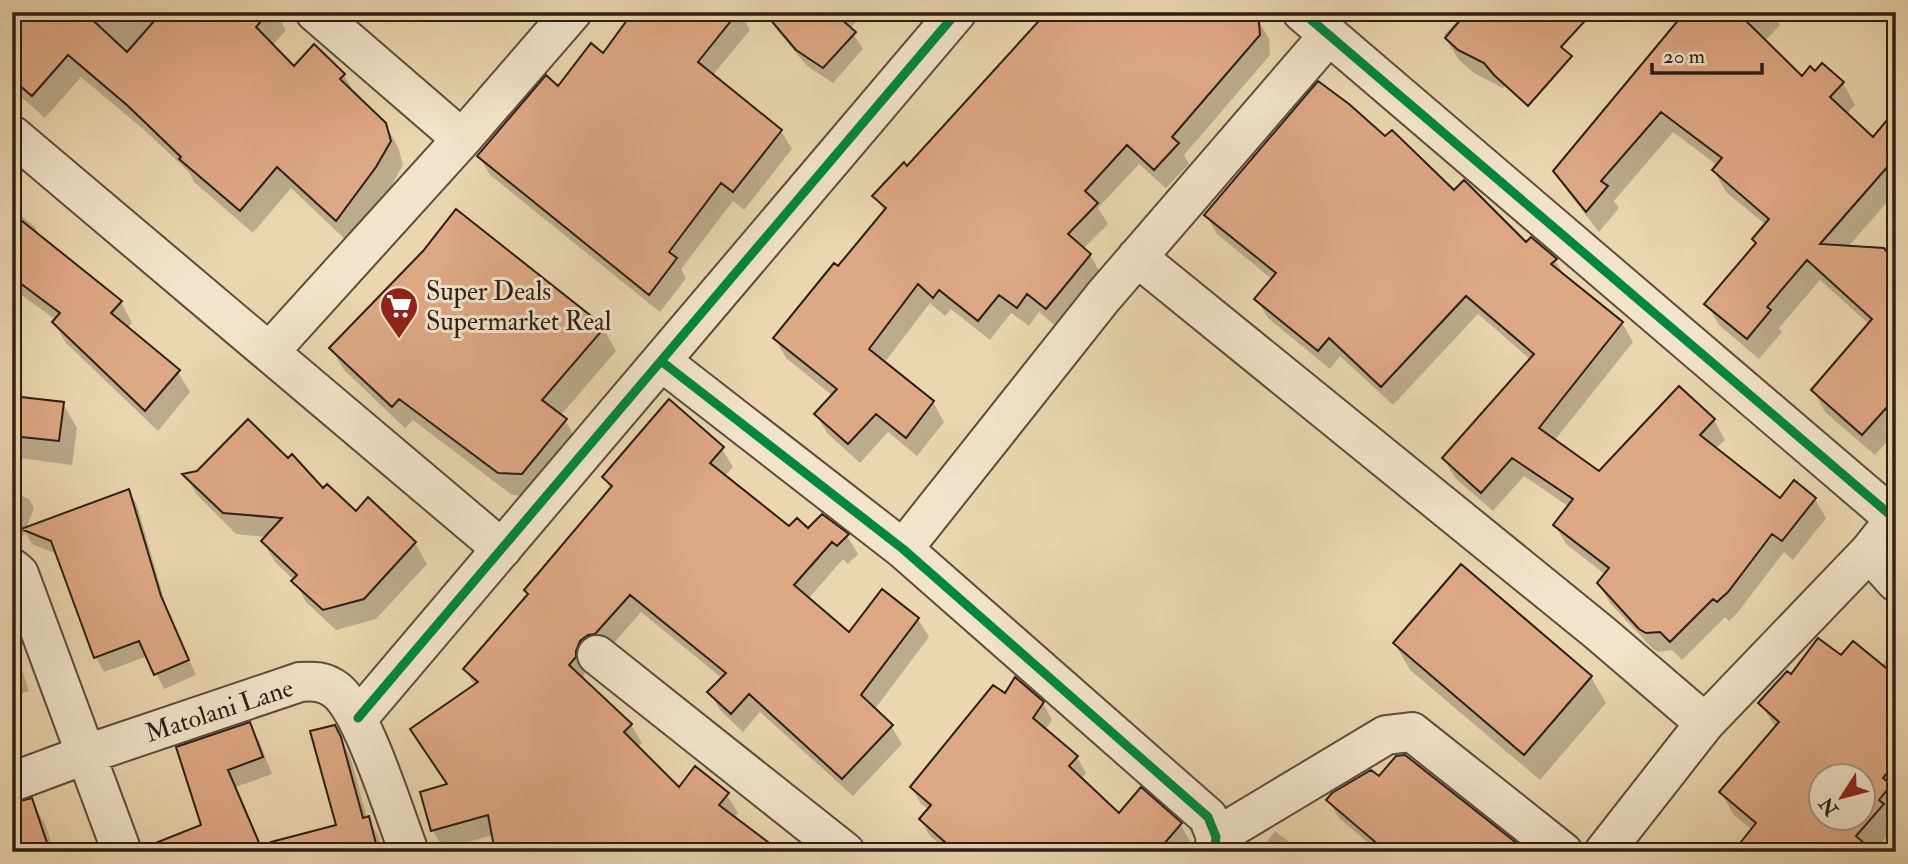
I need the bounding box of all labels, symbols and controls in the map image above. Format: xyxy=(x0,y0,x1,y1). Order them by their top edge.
scale bar xyxy=(1652,32,1763,76)
text: 20 m xyxy=(1663,43,1705,70)
place label: Super Deals Supermarket Real xyxy=(426,276,612,339)
supermarket icon: Super Deals Supermarket Real xyxy=(378,285,420,340)
street label: Matolani Lane xyxy=(141,672,297,750)
north arrow xyxy=(1806,762,1876,832)
text: N xyxy=(1814,792,1844,821)

